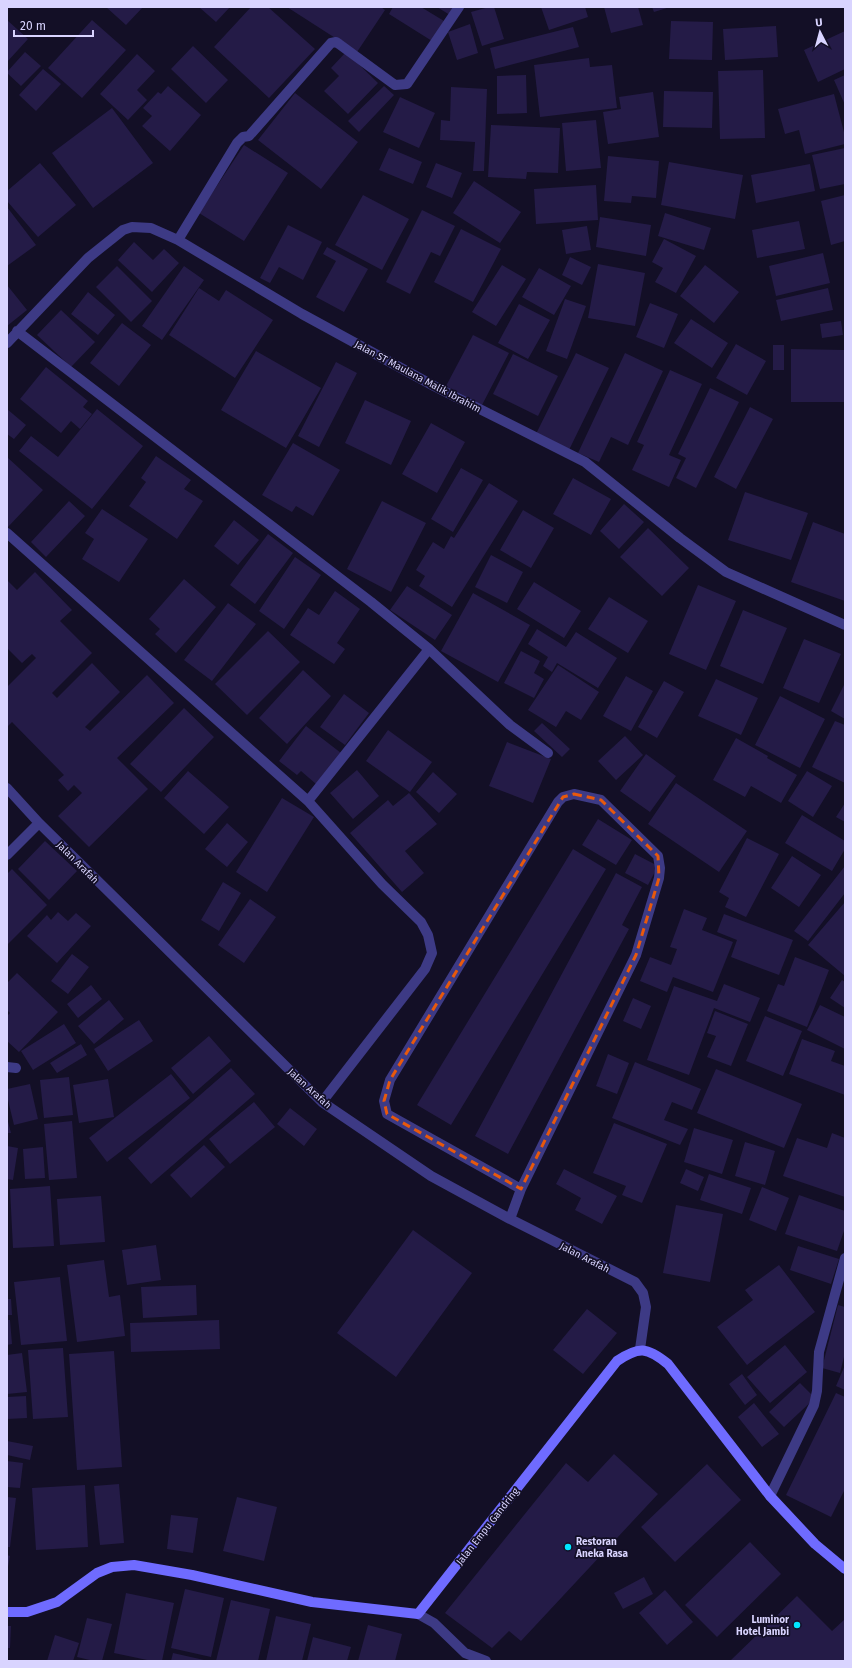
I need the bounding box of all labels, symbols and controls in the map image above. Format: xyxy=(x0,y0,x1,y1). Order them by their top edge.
scale bar xyxy=(14,12,93,38)
north arrow xyxy=(800,12,840,52)
text: U xyxy=(815,16,823,29)
text: 20 m xyxy=(20,19,46,33)
street label: Jalan ST Maulana Malik Ibrahim xyxy=(352,338,483,415)
street label: Jalan Arafah xyxy=(54,839,101,886)
street label: Jalan Arafah xyxy=(285,1066,334,1111)
street label: Jalan Arafah xyxy=(558,1240,611,1276)
street label: Jalan Empu Gandring xyxy=(454,1485,522,1568)
place label: Restoran Aneka Rasa xyxy=(575,1536,629,1560)
marker: Restoran Aneka Rasa xyxy=(563,1542,573,1552)
place label: Luminor Hotel Jambi xyxy=(736,1614,790,1638)
marker: Luminor Hotel Jambi xyxy=(792,1620,802,1630)

